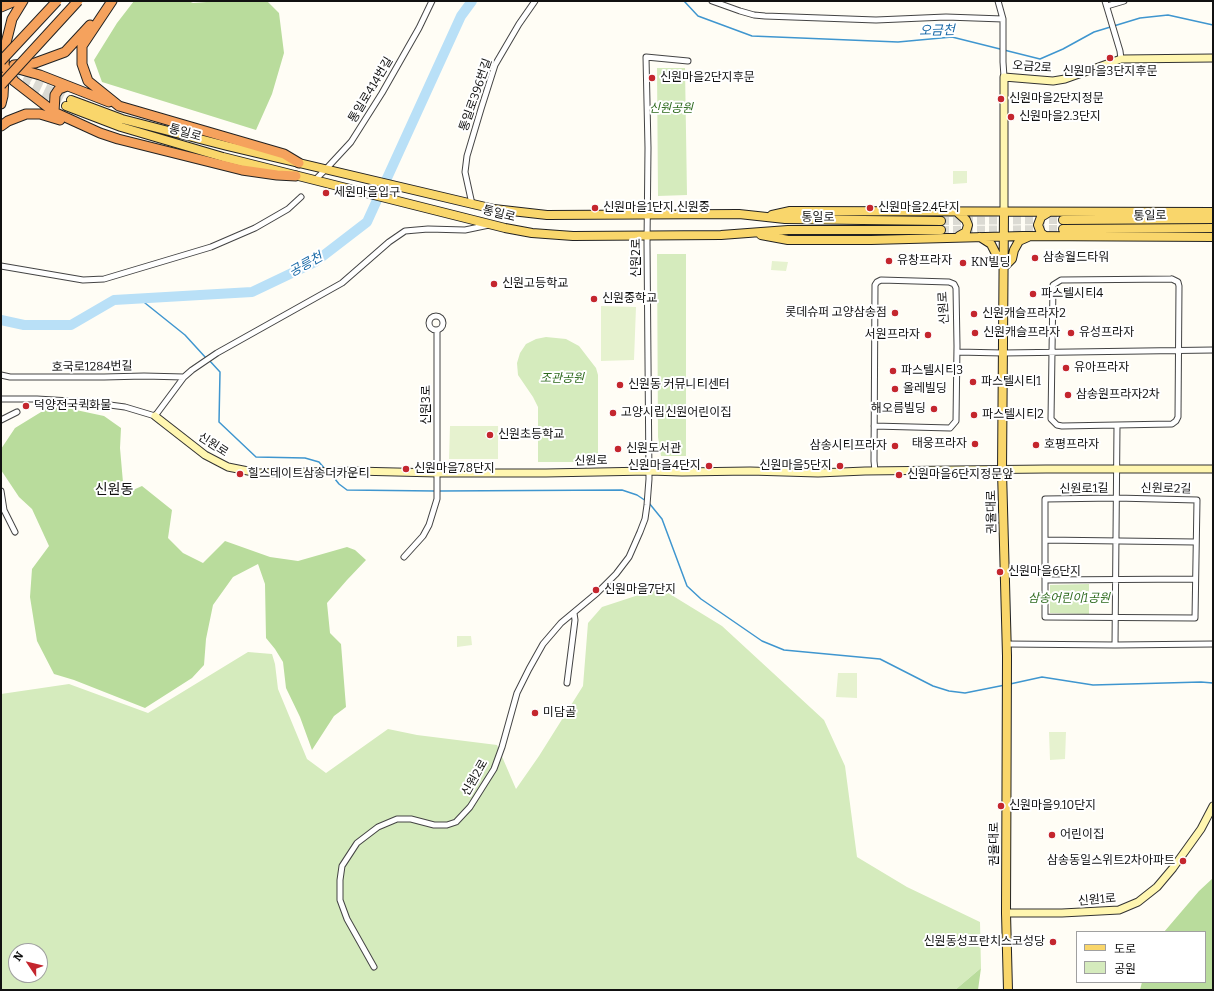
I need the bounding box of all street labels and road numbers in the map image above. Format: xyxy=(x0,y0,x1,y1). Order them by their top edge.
street label: 통일로414번길 xyxy=(346,55,396,125)
street label: 통일로396번길 xyxy=(457,57,495,133)
street label: 오금2로 xyxy=(1012,58,1052,76)
street label: 통일로 xyxy=(167,122,203,144)
street label: 통일로 xyxy=(481,203,517,225)
street label: 통일로 xyxy=(1133,209,1167,223)
street label: 통일로 xyxy=(801,211,835,225)
street label: 신원2로 xyxy=(630,238,644,278)
street label: 신원로 xyxy=(936,291,952,325)
street label: 호국로1284번길 xyxy=(51,359,133,375)
street label: 신원3로 xyxy=(420,385,434,425)
street label: 신원로 xyxy=(195,430,231,460)
street label: 신원로 xyxy=(574,454,608,468)
street label: 신원로1길 xyxy=(1059,481,1109,497)
street label: 신원로2길 xyxy=(1141,481,1191,497)
street label: 권율대로 xyxy=(984,490,1000,534)
street label: 신원2로 xyxy=(459,757,491,799)
street label: 권율대로 xyxy=(988,822,1002,866)
street label: 신원1로 xyxy=(1077,891,1117,909)

